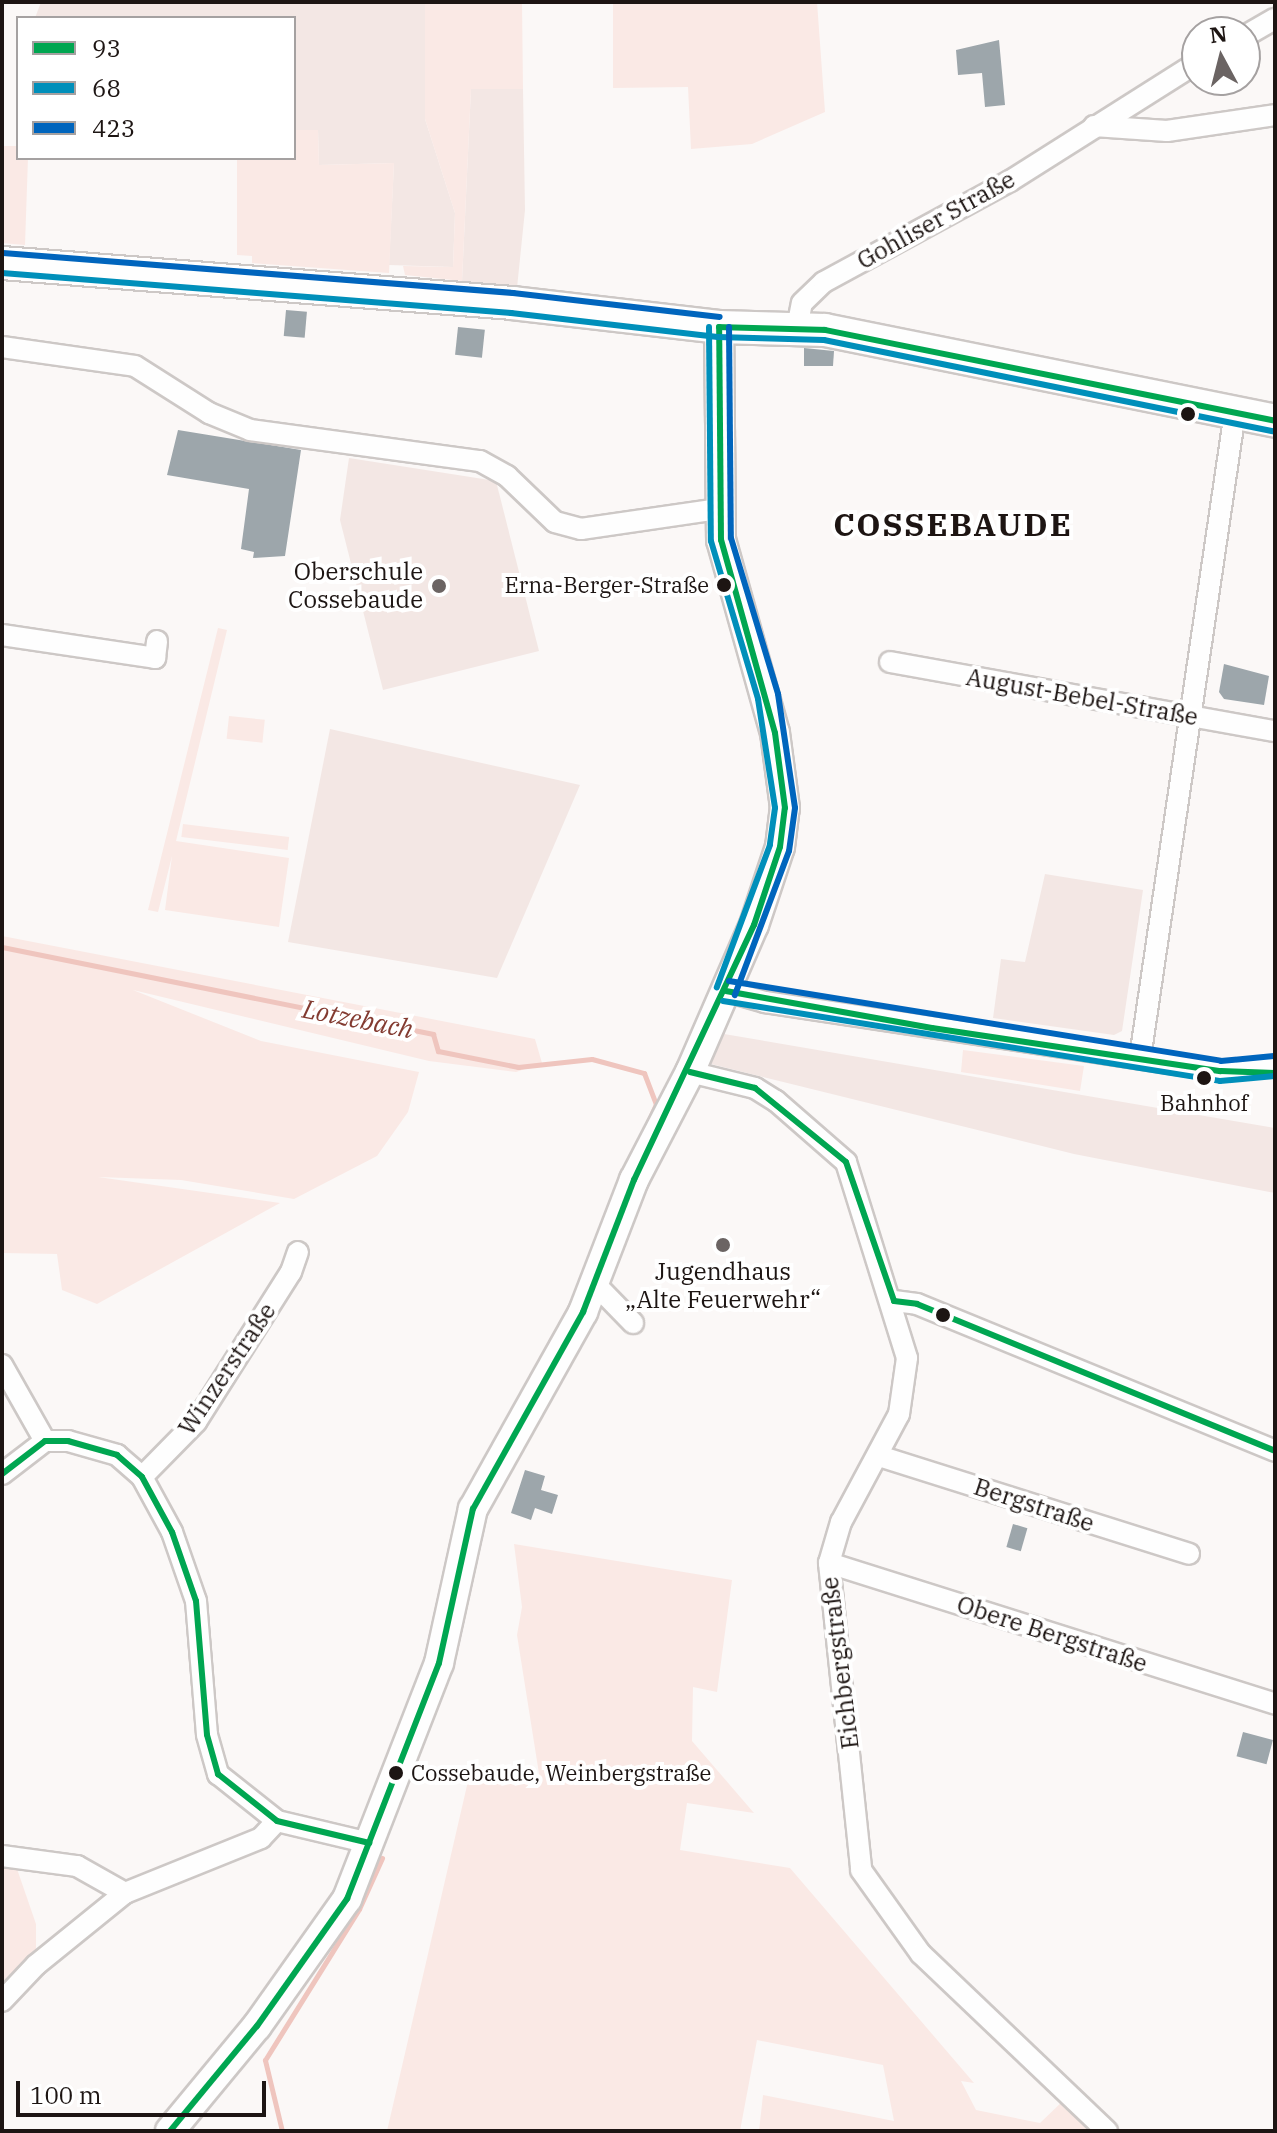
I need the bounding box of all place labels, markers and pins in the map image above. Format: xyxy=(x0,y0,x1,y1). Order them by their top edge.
unlabelled marker xyxy=(1180,406,1196,422)
place label: Oberschule Cossebaude xyxy=(288,558,423,614)
place label: Erna-Berger-Straße xyxy=(504,572,709,598)
marker: Oberschule Cossebaude xyxy=(430,577,448,595)
marker: Erna-Berger-Straße xyxy=(716,577,732,593)
marker: Bahnhof xyxy=(1196,1070,1212,1086)
place label: Bahnhof xyxy=(1160,1090,1248,1116)
marker: Jugendhaus „Alte Feuerwehr“ xyxy=(714,1236,732,1254)
place label: Jugendhaus „Alte Feuerwehr“ xyxy=(625,1258,821,1314)
unlabelled marker xyxy=(935,1307,951,1323)
place label: Cossebaude, Weinbergstraße xyxy=(411,1760,711,1786)
marker: Cossebaude, Weinbergstraße xyxy=(388,1765,404,1781)

